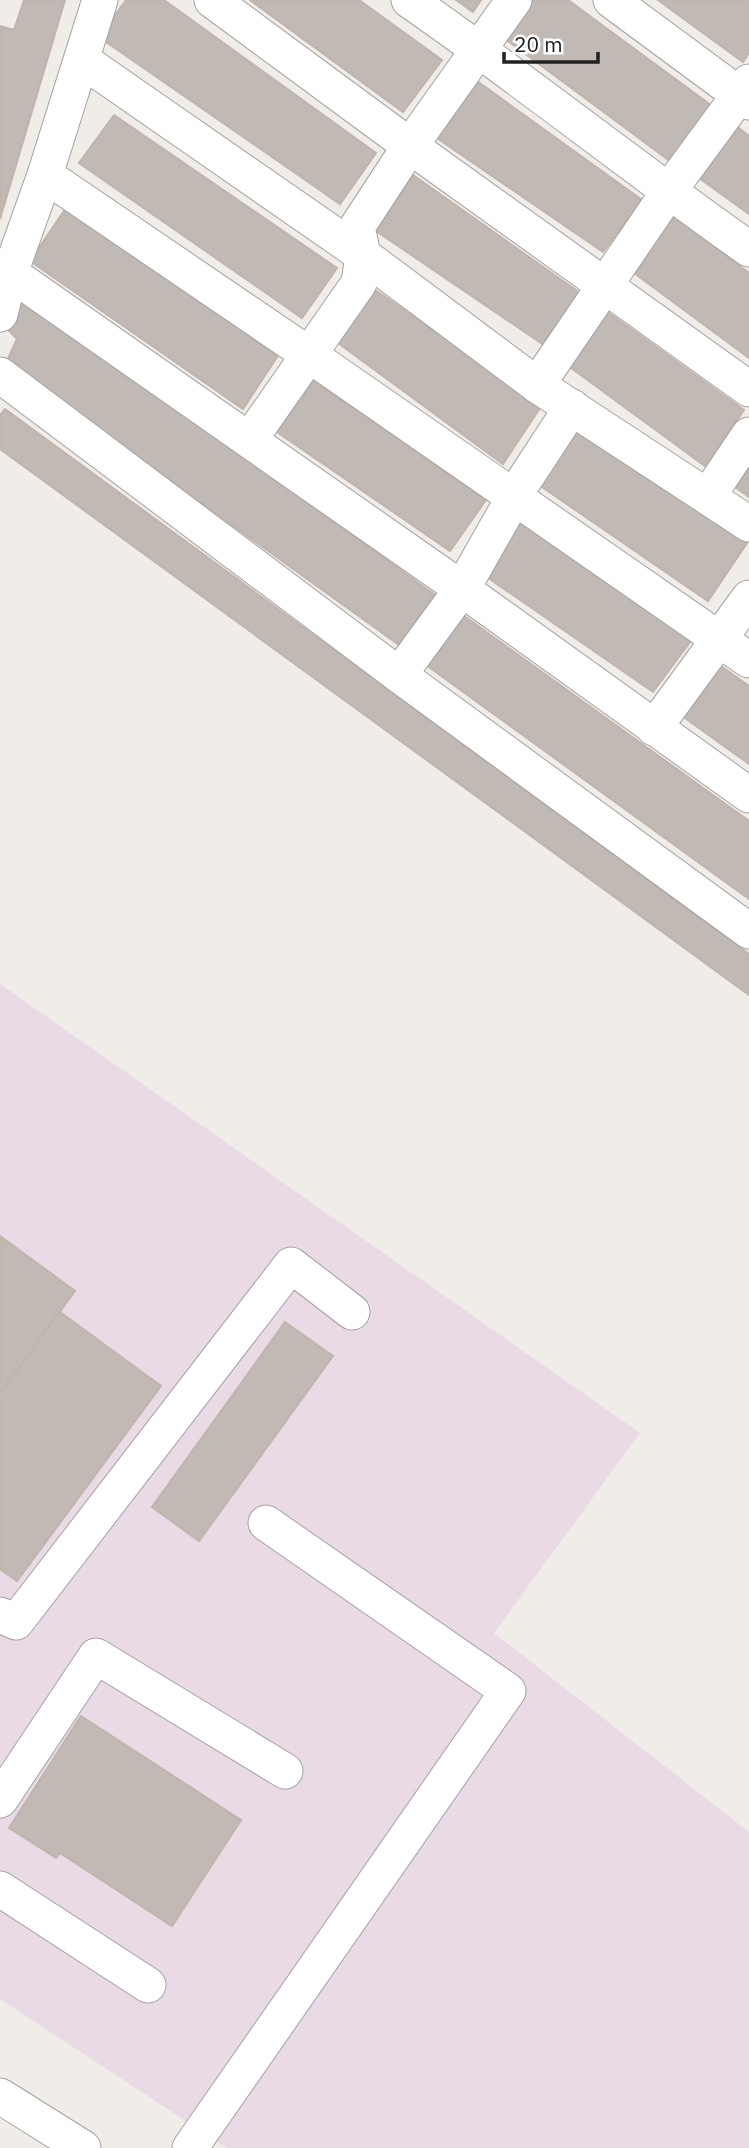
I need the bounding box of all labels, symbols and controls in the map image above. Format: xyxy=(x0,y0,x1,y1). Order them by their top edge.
scale bar xyxy=(504,21,598,65)
text: 20 m xyxy=(514,30,563,58)

